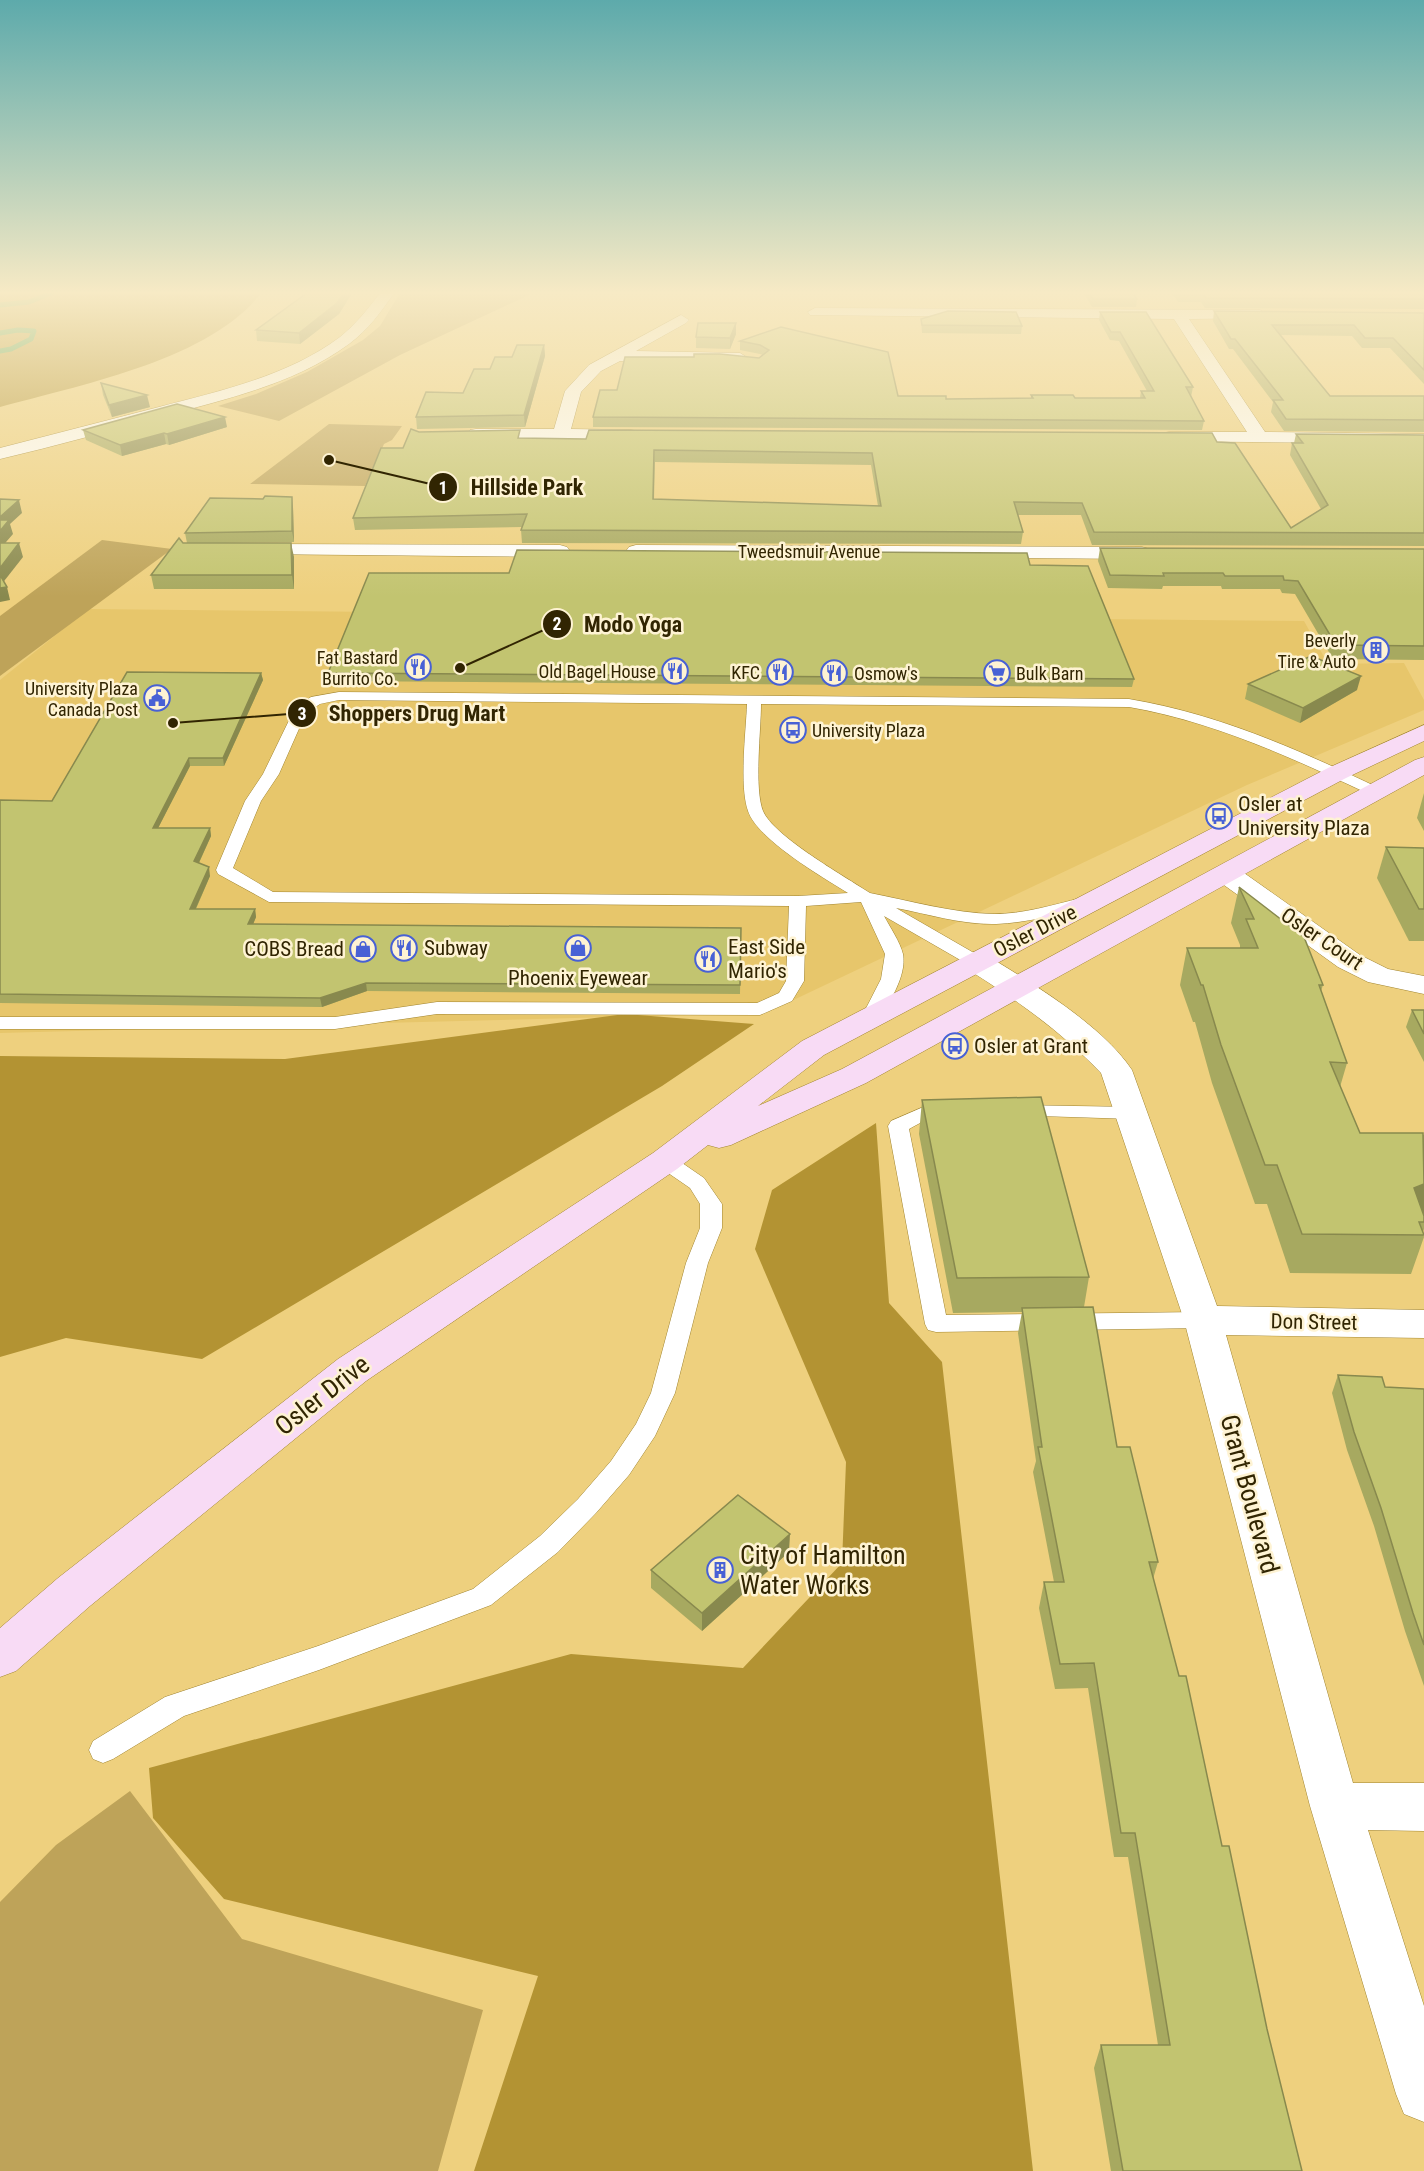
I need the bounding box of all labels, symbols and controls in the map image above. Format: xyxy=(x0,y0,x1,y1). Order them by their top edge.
callout: Hillside Park xyxy=(428,467,595,507)
text: Hillside Park xyxy=(471,475,584,500)
text: 1 xyxy=(438,477,448,498)
street label: Tweedsmuir Avenue xyxy=(738,541,880,562)
callout: Modo Yoga xyxy=(542,604,694,644)
text: Modo Yoga xyxy=(584,612,682,637)
text: 2 xyxy=(552,613,562,634)
place label: Beverly Tire & Auto xyxy=(1278,630,1356,672)
building icon: Beverly Tire & Auto xyxy=(1361,635,1391,665)
place label: Fat Bastard Burrito Co. xyxy=(317,647,398,689)
restaurant icon: Fat Bastard Burrito Co. xyxy=(403,652,433,682)
restaurant icon: Old Bagel House xyxy=(660,656,690,686)
restaurant icon: KFC xyxy=(765,657,795,687)
restaurant icon: Osmow's xyxy=(819,658,849,688)
supermarket icon: Bulk Barn xyxy=(982,658,1012,688)
place label: Old Bagel House xyxy=(538,661,656,682)
place label: KFC xyxy=(731,662,760,683)
place label: Osmow's xyxy=(854,663,918,684)
place label: Bulk Barn xyxy=(1016,663,1084,684)
place label: University Plaza Canada Post xyxy=(25,678,138,720)
public building icon: University Plaza Canada Post xyxy=(142,683,172,713)
callout: Shoppers Drug Mart xyxy=(287,693,517,733)
text: Shoppers Drug Mart xyxy=(329,701,506,726)
text: 3 xyxy=(297,703,307,724)
bus stop icon: University Plaza xyxy=(778,715,808,745)
place label: University Plaza xyxy=(812,720,925,741)
place label: Osler at University Plaza xyxy=(1238,792,1370,840)
bus stop icon: Osler at University Plaza xyxy=(1204,801,1234,831)
street label: Osler Drive xyxy=(989,900,1081,962)
street label: Osler Court xyxy=(1276,903,1368,975)
restaurant icon: Subway xyxy=(389,933,419,963)
shop icon: Phoenix Eyewear xyxy=(563,933,593,963)
shop icon: COBS Bread xyxy=(348,934,378,964)
place label: East Side Mario's xyxy=(728,935,805,983)
place label: Subway xyxy=(424,936,488,960)
place label: COBS Bread xyxy=(244,937,344,961)
restaurant icon: East Side Mario's xyxy=(693,944,723,974)
place label: Phoenix Eyewear xyxy=(508,966,648,990)
bus stop icon: Osler at Grant xyxy=(940,1031,970,1061)
place label: Osler at Grant xyxy=(974,1034,1088,1058)
street label: Don Street xyxy=(1270,1309,1358,1335)
street label: Osler Drive xyxy=(269,1349,375,1441)
street label: Grant Boulevard xyxy=(1214,1411,1286,1577)
place label: City of Hamilton Water Works xyxy=(740,1540,906,1600)
building icon: City of Hamilton Water Works xyxy=(705,1555,735,1585)

